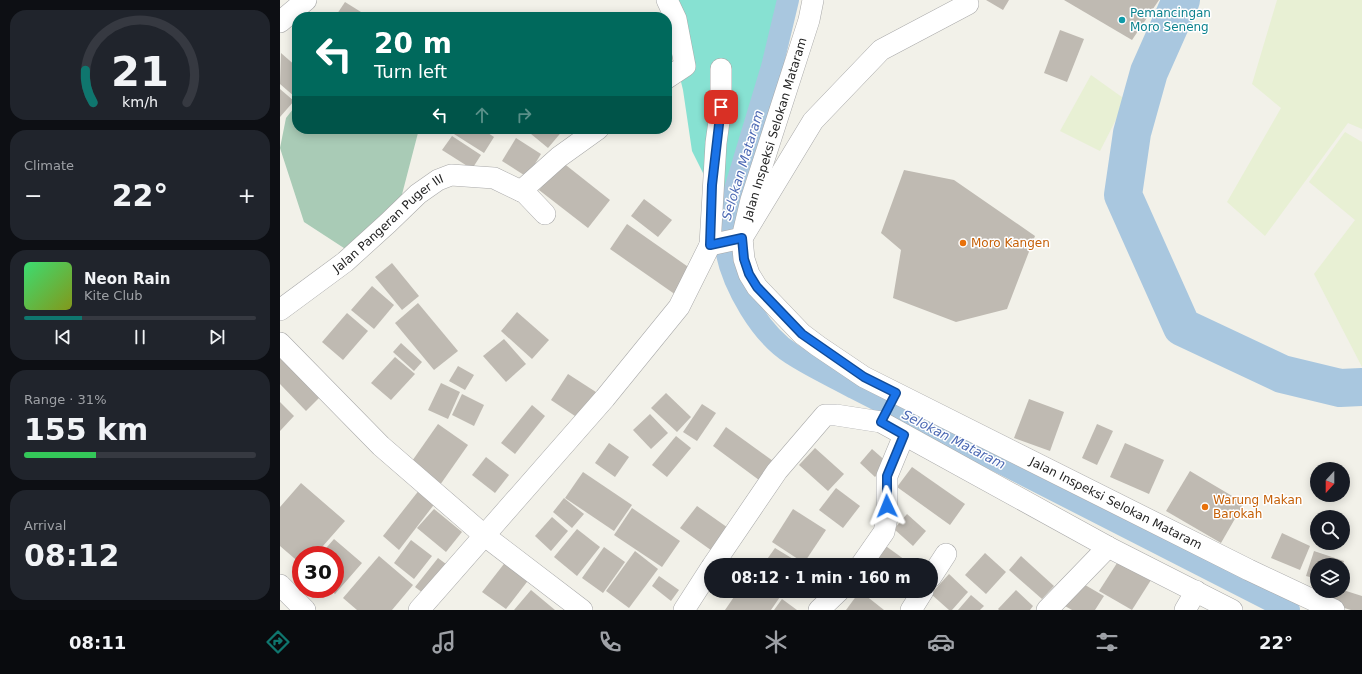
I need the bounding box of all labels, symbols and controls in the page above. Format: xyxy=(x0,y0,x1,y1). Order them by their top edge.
place label: Pemancingan Moro Seneng xyxy=(1130,6,1211,34)
marker: Pemancingan Moro Seneng xyxy=(1117,15,1127,25)
text: 20 m xyxy=(374,27,452,60)
icon: left xyxy=(308,28,360,80)
street label: Jalan Inspeksi Selokan Mataram xyxy=(740,36,810,222)
text: 21 xyxy=(111,47,169,96)
text: Turn left xyxy=(374,61,447,82)
pin xyxy=(704,90,738,124)
text: km/h xyxy=(122,94,158,110)
icon: arrive xyxy=(710,96,732,118)
icon: left xyxy=(429,104,451,126)
icon: ahead xyxy=(471,104,493,126)
icon: right xyxy=(513,104,535,126)
water label: Selokan Mataram xyxy=(718,108,766,222)
text: Climate xyxy=(24,158,74,173)
street label: Jalan Pangeran Puger III xyxy=(330,172,445,276)
text: 22° xyxy=(112,178,168,213)
text: − xyxy=(24,183,42,208)
text: + xyxy=(238,183,256,208)
place label: Moro Kangen xyxy=(971,236,1050,250)
marker: Moro Kangen xyxy=(958,238,968,248)
text: Neon Rain xyxy=(84,270,170,288)
text: Kite Club xyxy=(84,288,143,303)
icon: previous xyxy=(52,326,74,348)
icon: pause xyxy=(129,326,151,348)
icon: next xyxy=(206,326,228,348)
text: Range · 31% xyxy=(24,392,107,407)
water label: Selokan Mataram xyxy=(900,407,1008,472)
text: 155 km xyxy=(24,412,148,447)
street label: Jalan Inspeksi Selokan Mataram xyxy=(1026,454,1204,552)
north arrow xyxy=(1310,462,1350,502)
map controls xyxy=(1310,462,1350,598)
position arrow xyxy=(866,485,908,527)
place label: Warung Makan Barokah xyxy=(1213,493,1302,521)
marker: Warung Makan Barokah xyxy=(1200,502,1210,512)
button: search xyxy=(1310,510,1350,550)
text: Arrival xyxy=(24,518,66,533)
text: 08:12 xyxy=(24,538,120,573)
speed limit sign: 30 xyxy=(292,546,344,598)
button: layers xyxy=(1310,558,1350,598)
text: 08:12 · 1 min · 160 m xyxy=(731,569,911,587)
icon: directions xyxy=(264,628,292,656)
icon: music xyxy=(430,628,458,656)
icon: phone xyxy=(596,628,624,656)
icon: climate xyxy=(762,628,790,656)
icon: car xyxy=(927,628,955,656)
icon: filters xyxy=(1093,628,1121,656)
text: 08:11 xyxy=(69,632,126,653)
text: 22° xyxy=(1259,632,1293,653)

